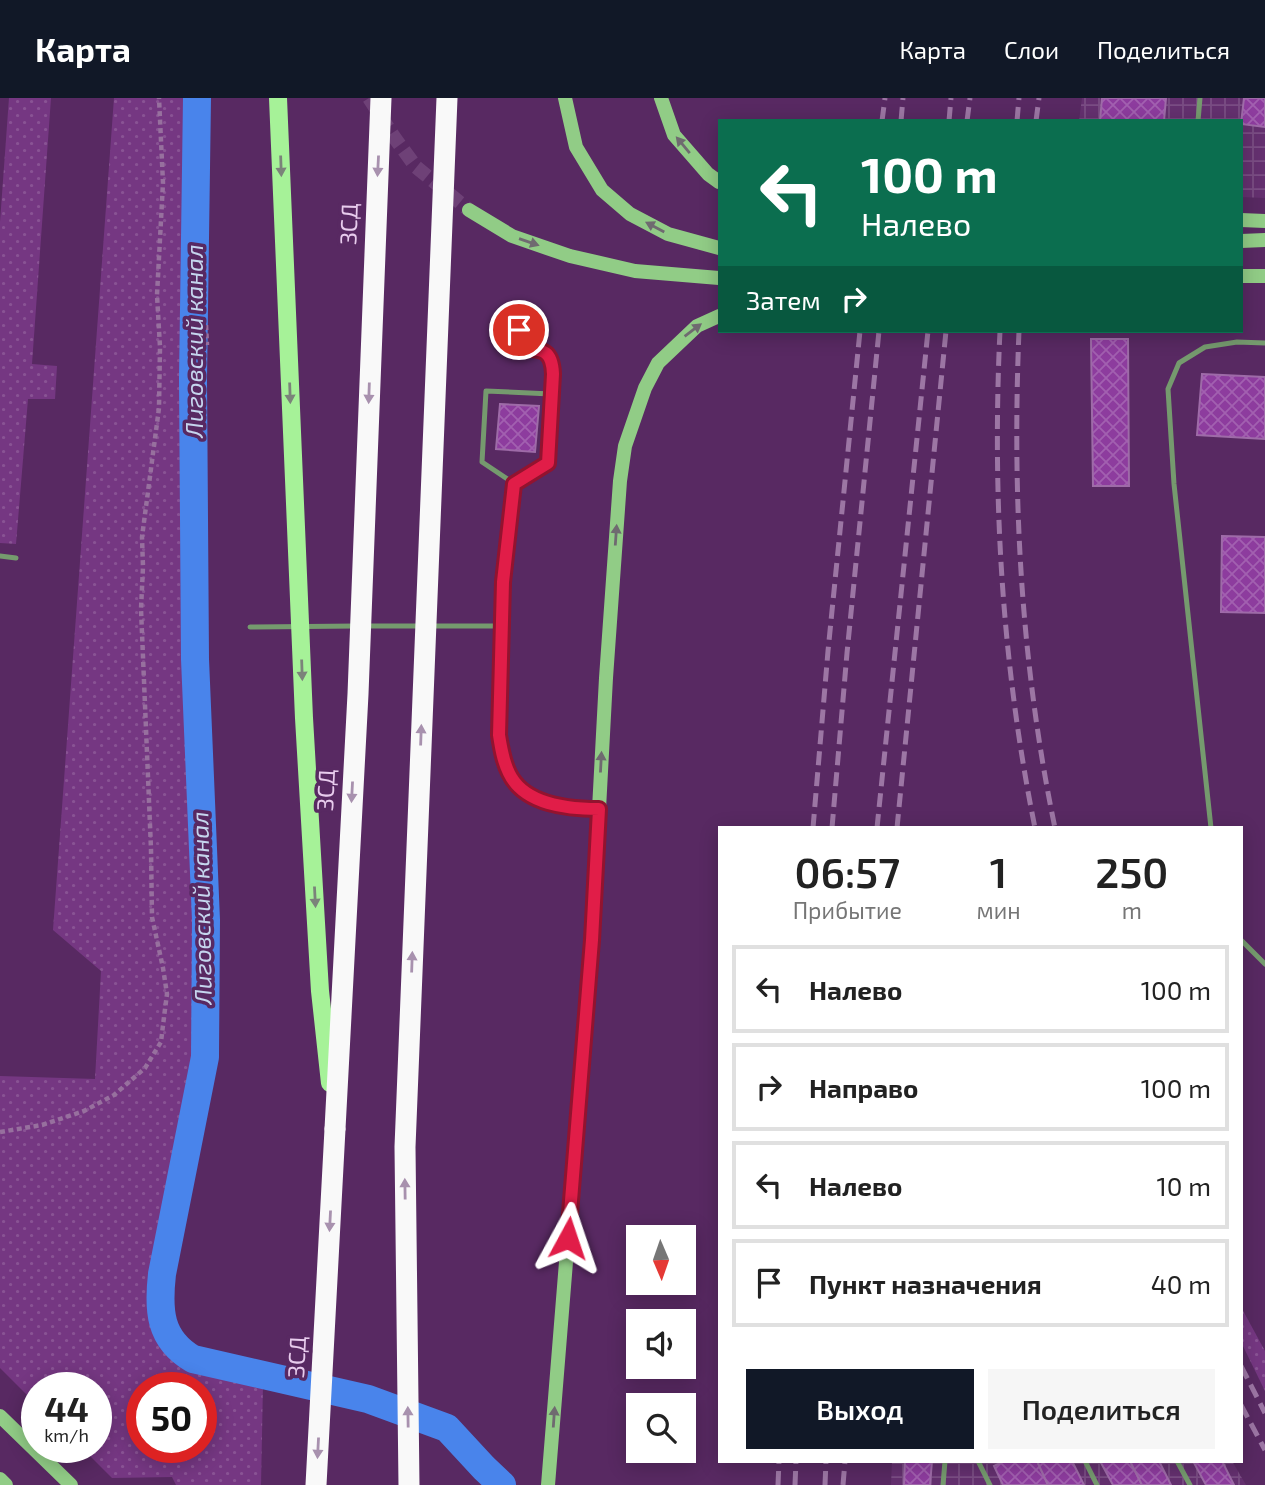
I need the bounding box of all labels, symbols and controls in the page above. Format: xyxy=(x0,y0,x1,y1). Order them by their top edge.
text: Карта xyxy=(35,29,131,69)
text: Карта xyxy=(899,35,966,64)
text: Слои xyxy=(1004,35,1059,64)
text: Поделиться xyxy=(1097,35,1230,64)
one-way arrow xyxy=(675,136,691,154)
text: 100 m xyxy=(861,144,998,203)
icon: left xyxy=(746,147,837,238)
one-way arrow xyxy=(275,155,286,177)
one-way arrow xyxy=(372,155,383,177)
street label: ЗСД xyxy=(333,203,363,245)
text: Налево xyxy=(861,204,971,242)
one-way arrow xyxy=(645,221,664,233)
one-way arrow xyxy=(518,237,539,248)
water label: Лиговский канал xyxy=(179,244,208,439)
icon: right xyxy=(835,280,873,318)
text: Затем xyxy=(746,284,821,315)
pin xyxy=(489,300,549,360)
icon: arrive xyxy=(500,311,538,349)
one-way arrow xyxy=(684,323,702,338)
one-way arrow xyxy=(285,383,296,405)
one-way arrow xyxy=(364,383,375,405)
one-way arrow xyxy=(611,524,622,546)
one-way arrow xyxy=(296,659,307,681)
one-way arrow xyxy=(416,723,427,745)
one-way arrow xyxy=(596,751,607,773)
street label: ЗСД xyxy=(310,768,340,812)
one-way arrow xyxy=(347,781,358,803)
water label: Лиговский канал xyxy=(184,811,217,1006)
text: 06:57 xyxy=(794,846,900,896)
text: 1 xyxy=(990,846,1007,896)
text: 250 xyxy=(1095,846,1168,896)
one-way arrow xyxy=(309,886,320,908)
text: Прибытие xyxy=(793,896,902,924)
text: мин xyxy=(977,896,1021,924)
text: m xyxy=(1122,896,1142,924)
one-way arrow xyxy=(407,951,418,973)
icon: left xyxy=(750,970,788,1008)
text: Налево xyxy=(809,974,902,1005)
text: 100 m xyxy=(1141,974,1211,1005)
icon: right xyxy=(750,1068,788,1106)
text: Направо xyxy=(809,1072,918,1103)
text: 100 m xyxy=(1141,1072,1211,1103)
icon: left xyxy=(750,1166,788,1204)
text: Налево xyxy=(809,1170,902,1201)
text: 10 m xyxy=(1156,1170,1211,1201)
one-way arrow xyxy=(400,1178,411,1200)
position arrow xyxy=(531,1201,605,1275)
one-way arrow xyxy=(325,1210,336,1232)
north arrow xyxy=(626,1225,696,1295)
map controls xyxy=(626,1225,696,1463)
icon: arrive xyxy=(750,1264,788,1302)
text: Пункт назначения xyxy=(809,1268,1042,1299)
text: 40 m xyxy=(1151,1268,1211,1299)
button: sound xyxy=(626,1309,696,1379)
street label: ЗСД xyxy=(281,1335,311,1379)
button: Выход xyxy=(746,1369,974,1449)
button: Поделиться xyxy=(988,1369,1215,1449)
speed limit sign: 50 xyxy=(126,1372,217,1463)
text: 44 xyxy=(44,1387,89,1429)
button: search xyxy=(626,1393,696,1463)
one-way arrow xyxy=(402,1406,414,1428)
one-way arrow xyxy=(548,1406,559,1428)
text: km/h xyxy=(44,1424,89,1446)
one-way arrow xyxy=(313,1438,324,1460)

